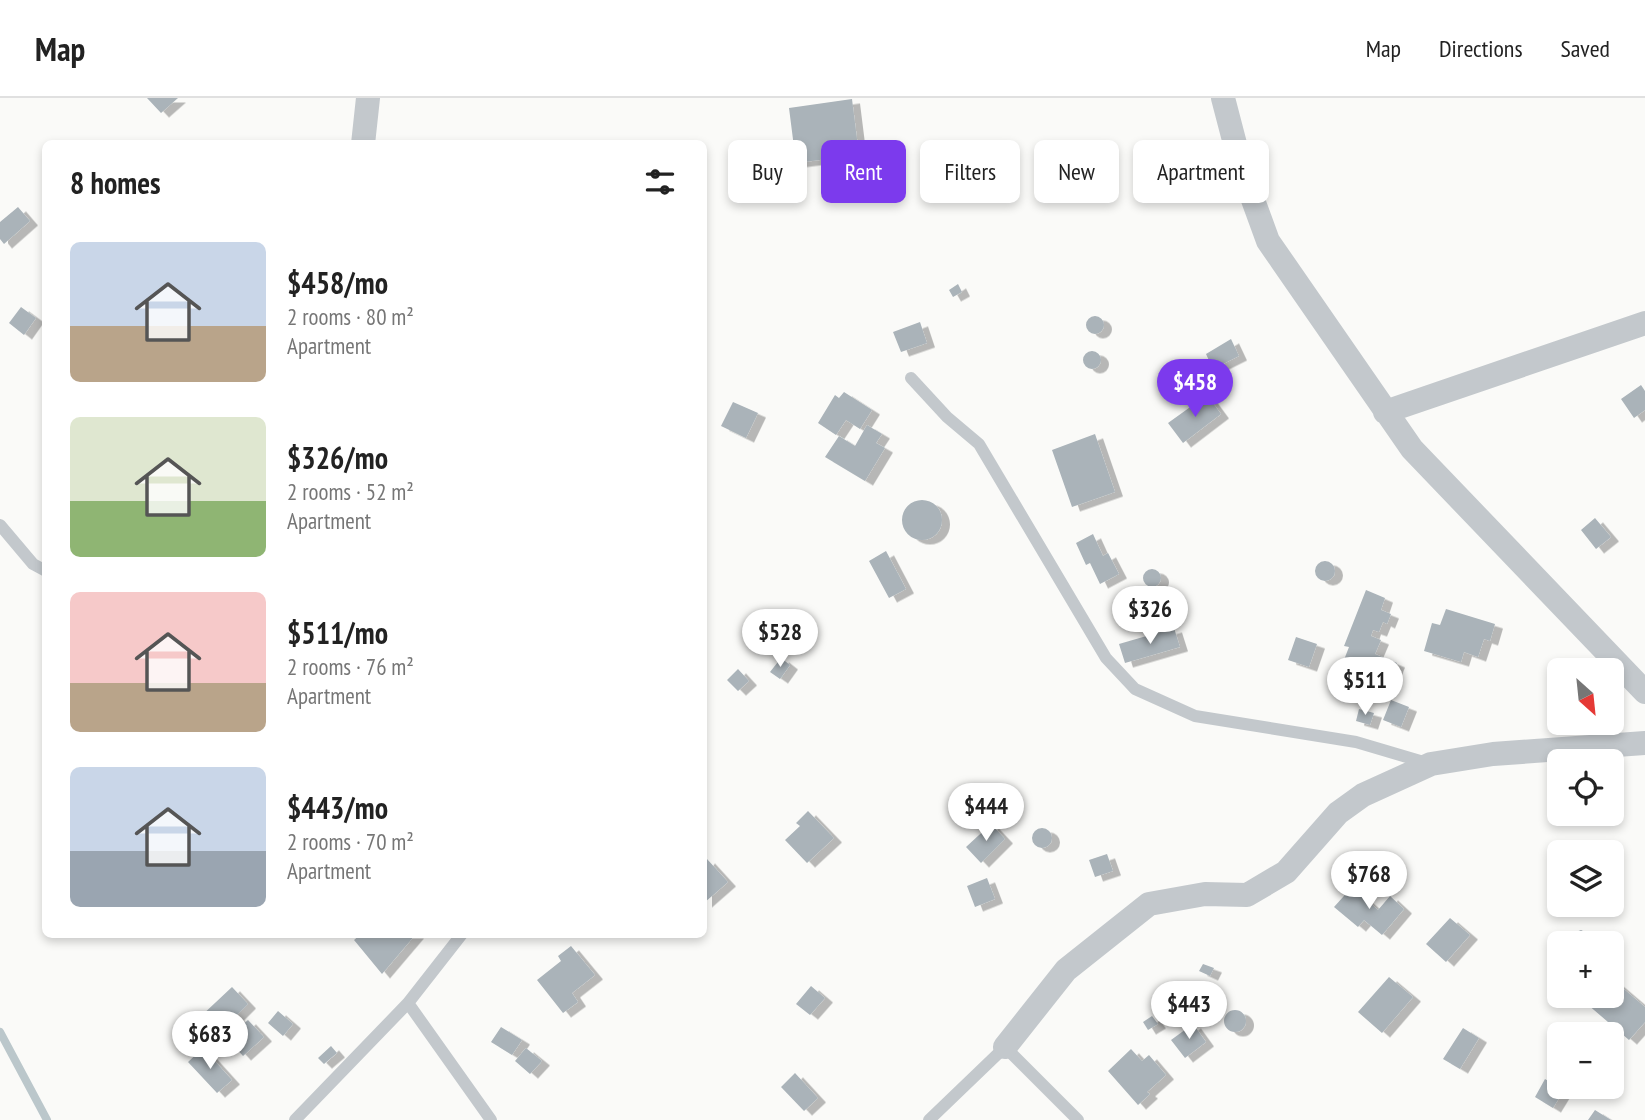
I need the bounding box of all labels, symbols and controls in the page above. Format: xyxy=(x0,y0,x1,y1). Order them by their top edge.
text: Map xyxy=(35,27,85,70)
text: Map xyxy=(1366,33,1401,64)
text: Directions xyxy=(1439,33,1523,64)
text: Saved xyxy=(1561,33,1610,64)
chip: Buy xyxy=(728,140,807,203)
chip: Rent xyxy=(821,140,906,203)
chip: Filters xyxy=(920,140,1020,203)
chip: New xyxy=(1034,140,1119,203)
chip: Apartment xyxy=(1133,140,1269,203)
text: 8 homes xyxy=(70,163,161,202)
icon: filters xyxy=(641,163,679,201)
text: $458/mo xyxy=(287,263,388,302)
icon: home xyxy=(126,270,210,354)
text: 2 rooms · 80 m² xyxy=(287,302,414,331)
text: Apartment xyxy=(287,331,371,360)
pin: $458 xyxy=(1154,360,1236,419)
text: $458 xyxy=(1173,367,1217,396)
text: $326/mo xyxy=(287,438,388,477)
icon: home xyxy=(126,445,210,529)
text: 2 rooms · 52 m² xyxy=(287,477,414,506)
text: Apartment xyxy=(287,506,371,535)
pin: $326 xyxy=(1109,587,1191,646)
text: $326 xyxy=(1128,594,1172,623)
pin: $528 xyxy=(739,610,821,669)
text: $511/mo xyxy=(287,613,388,652)
text: $528 xyxy=(758,617,802,646)
icon: home xyxy=(126,620,210,704)
text: 2 rooms · 76 m² xyxy=(287,652,414,681)
pin: $511 xyxy=(1324,658,1406,717)
north arrow xyxy=(1547,658,1624,735)
map controls xyxy=(1547,658,1624,1099)
text: $511 xyxy=(1343,665,1387,694)
text: Apartment xyxy=(287,681,371,710)
button: locate xyxy=(1547,749,1624,826)
pin: $444 xyxy=(945,784,1027,843)
text: $443/mo xyxy=(287,788,388,827)
text: $444 xyxy=(964,791,1008,820)
icon: home xyxy=(126,795,210,879)
text: 2 rooms · 70 m² xyxy=(287,827,414,856)
button: layers xyxy=(1547,840,1624,917)
pin: $768 xyxy=(1328,852,1410,911)
text: Apartment xyxy=(287,856,371,885)
text: $768 xyxy=(1347,859,1391,888)
button: + xyxy=(1547,931,1624,1008)
pin: $443 xyxy=(1148,982,1230,1041)
text: $443 xyxy=(1167,989,1211,1018)
pin: $683 xyxy=(169,1012,251,1071)
text: $683 xyxy=(188,1019,232,1048)
button: − xyxy=(1547,1022,1624,1099)

